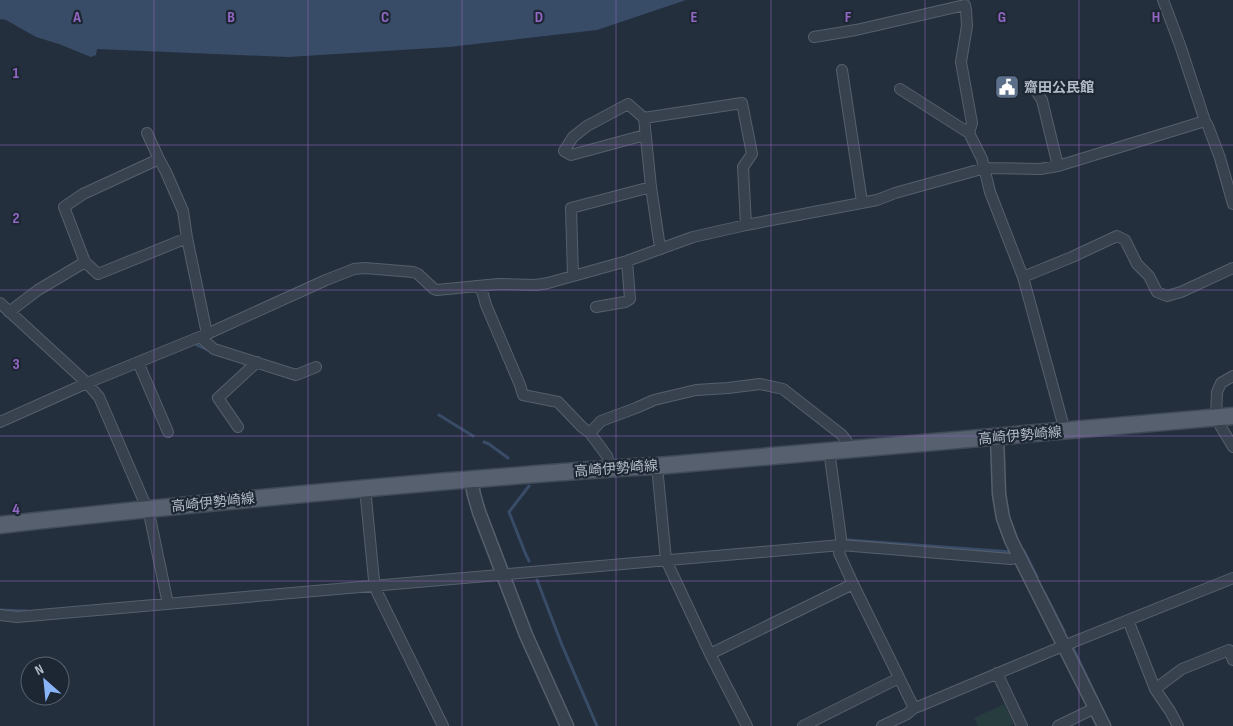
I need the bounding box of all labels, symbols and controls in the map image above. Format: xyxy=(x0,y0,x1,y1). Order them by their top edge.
text: A xyxy=(72,8,81,27)
text: B xyxy=(227,8,235,27)
text: C xyxy=(381,8,389,27)
text: D xyxy=(535,8,543,27)
text: E xyxy=(691,8,698,27)
text: F xyxy=(845,8,852,27)
text: G xyxy=(998,8,1006,27)
text: H xyxy=(1152,8,1160,27)
text: 1 xyxy=(13,64,20,83)
public building icon: 齋田公民館 xyxy=(994,74,1020,100)
place label: 齋田公民館 xyxy=(1024,79,1094,96)
text: 2 xyxy=(12,209,20,228)
text: 3 xyxy=(12,355,20,374)
street label: 高崎伊勢崎線 xyxy=(977,423,1063,448)
street label: 高崎伊勢崎線 xyxy=(574,457,659,480)
street label: 高崎伊勢崎線 xyxy=(170,490,256,515)
text: 4 xyxy=(12,500,20,519)
north arrow xyxy=(20,656,70,706)
text: N xyxy=(32,661,47,679)

